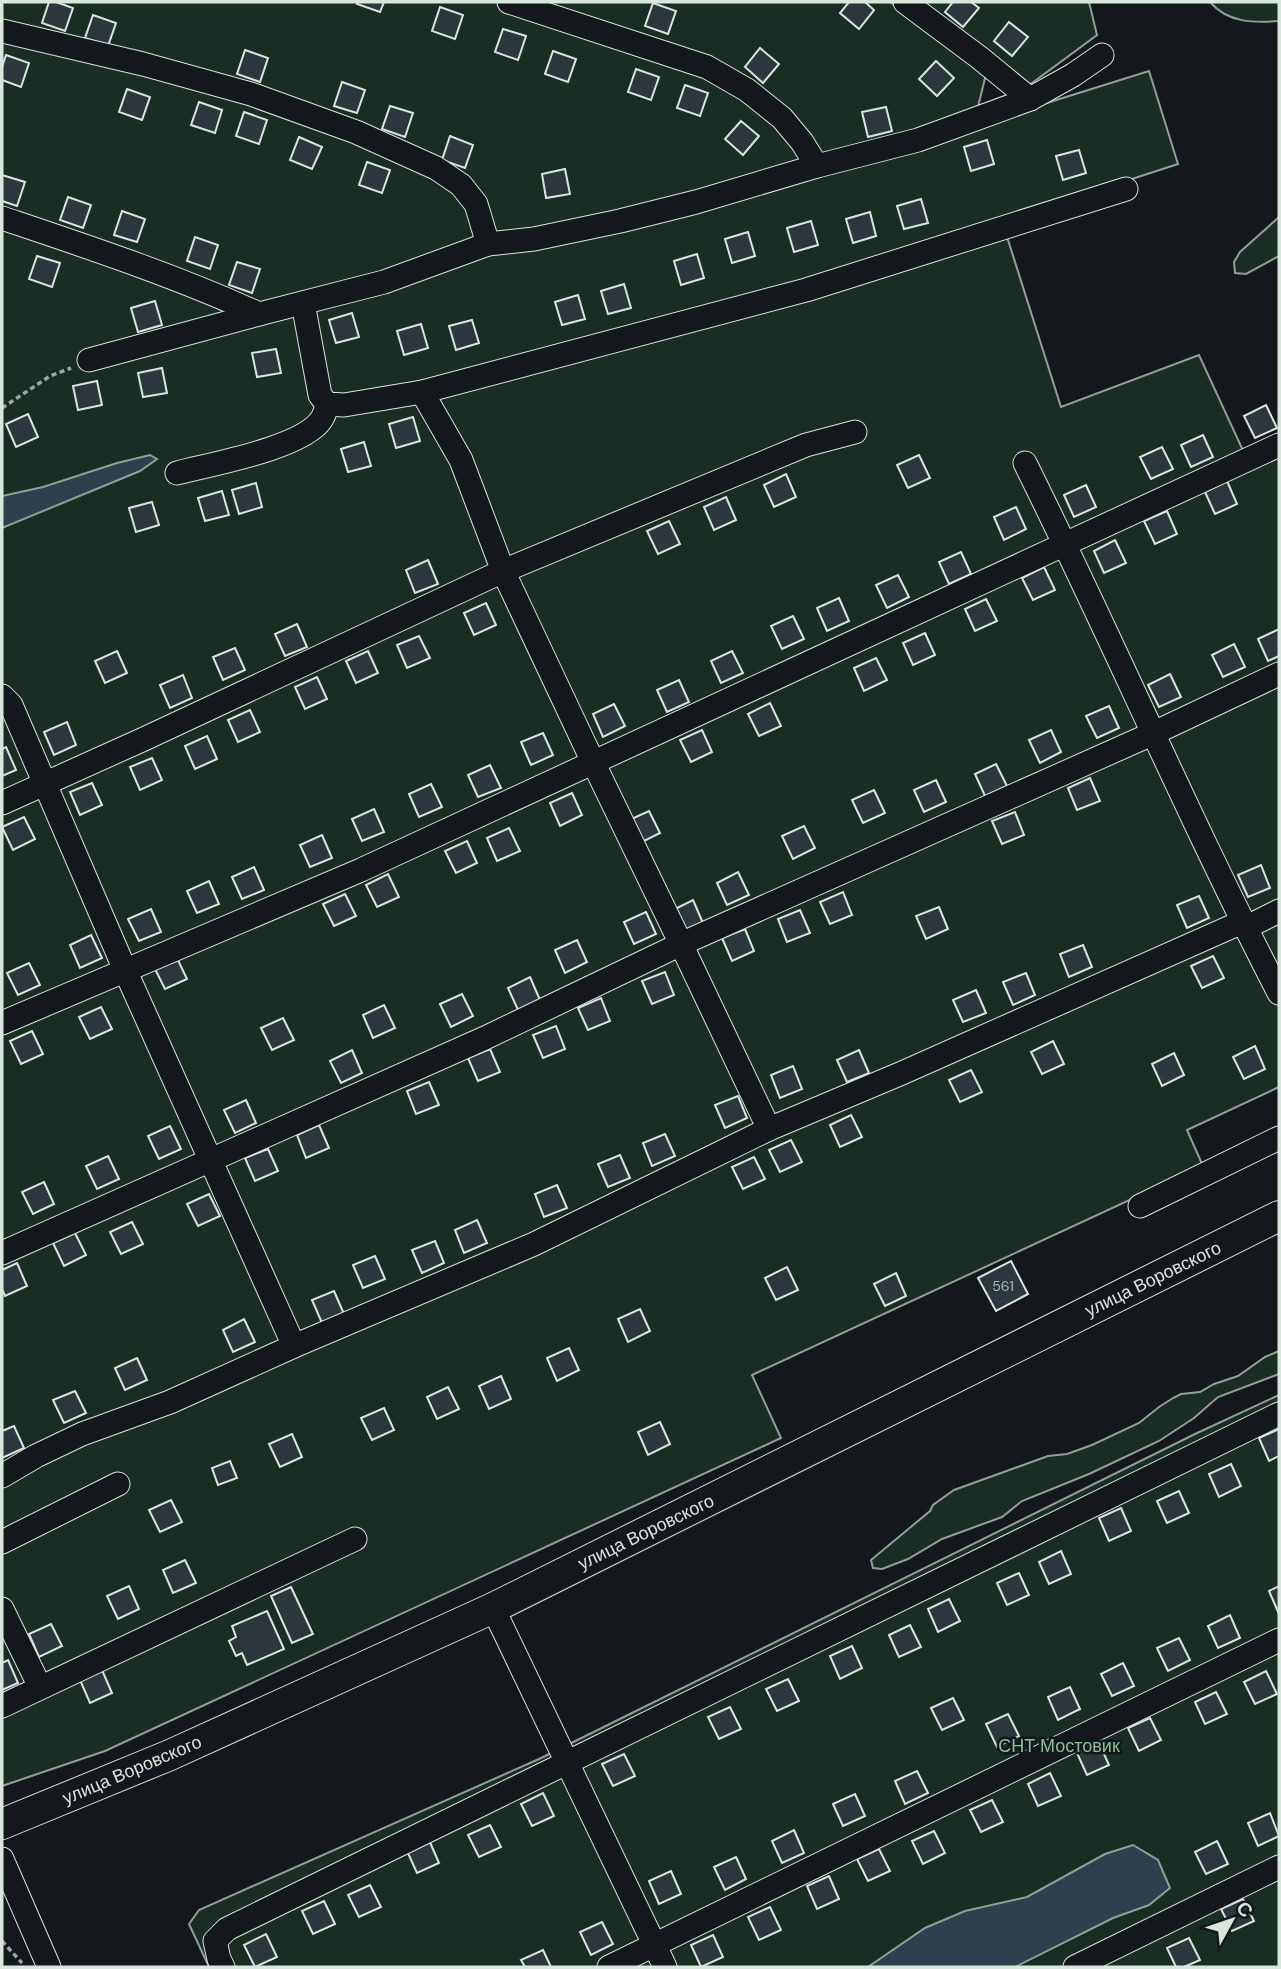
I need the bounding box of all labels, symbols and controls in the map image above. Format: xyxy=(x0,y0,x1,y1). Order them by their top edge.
street label: улица Воровского xyxy=(1081,1236,1225,1322)
house number: 561 xyxy=(992,1277,1014,1295)
street label: улица Воровского xyxy=(574,1489,718,1575)
street label: улица Воровского xyxy=(59,1730,205,1810)
park label: СНТ Мостовик xyxy=(998,1734,1120,1758)
north arrow xyxy=(1197,1885,1267,1955)
text: С xyxy=(1231,1896,1259,1923)

